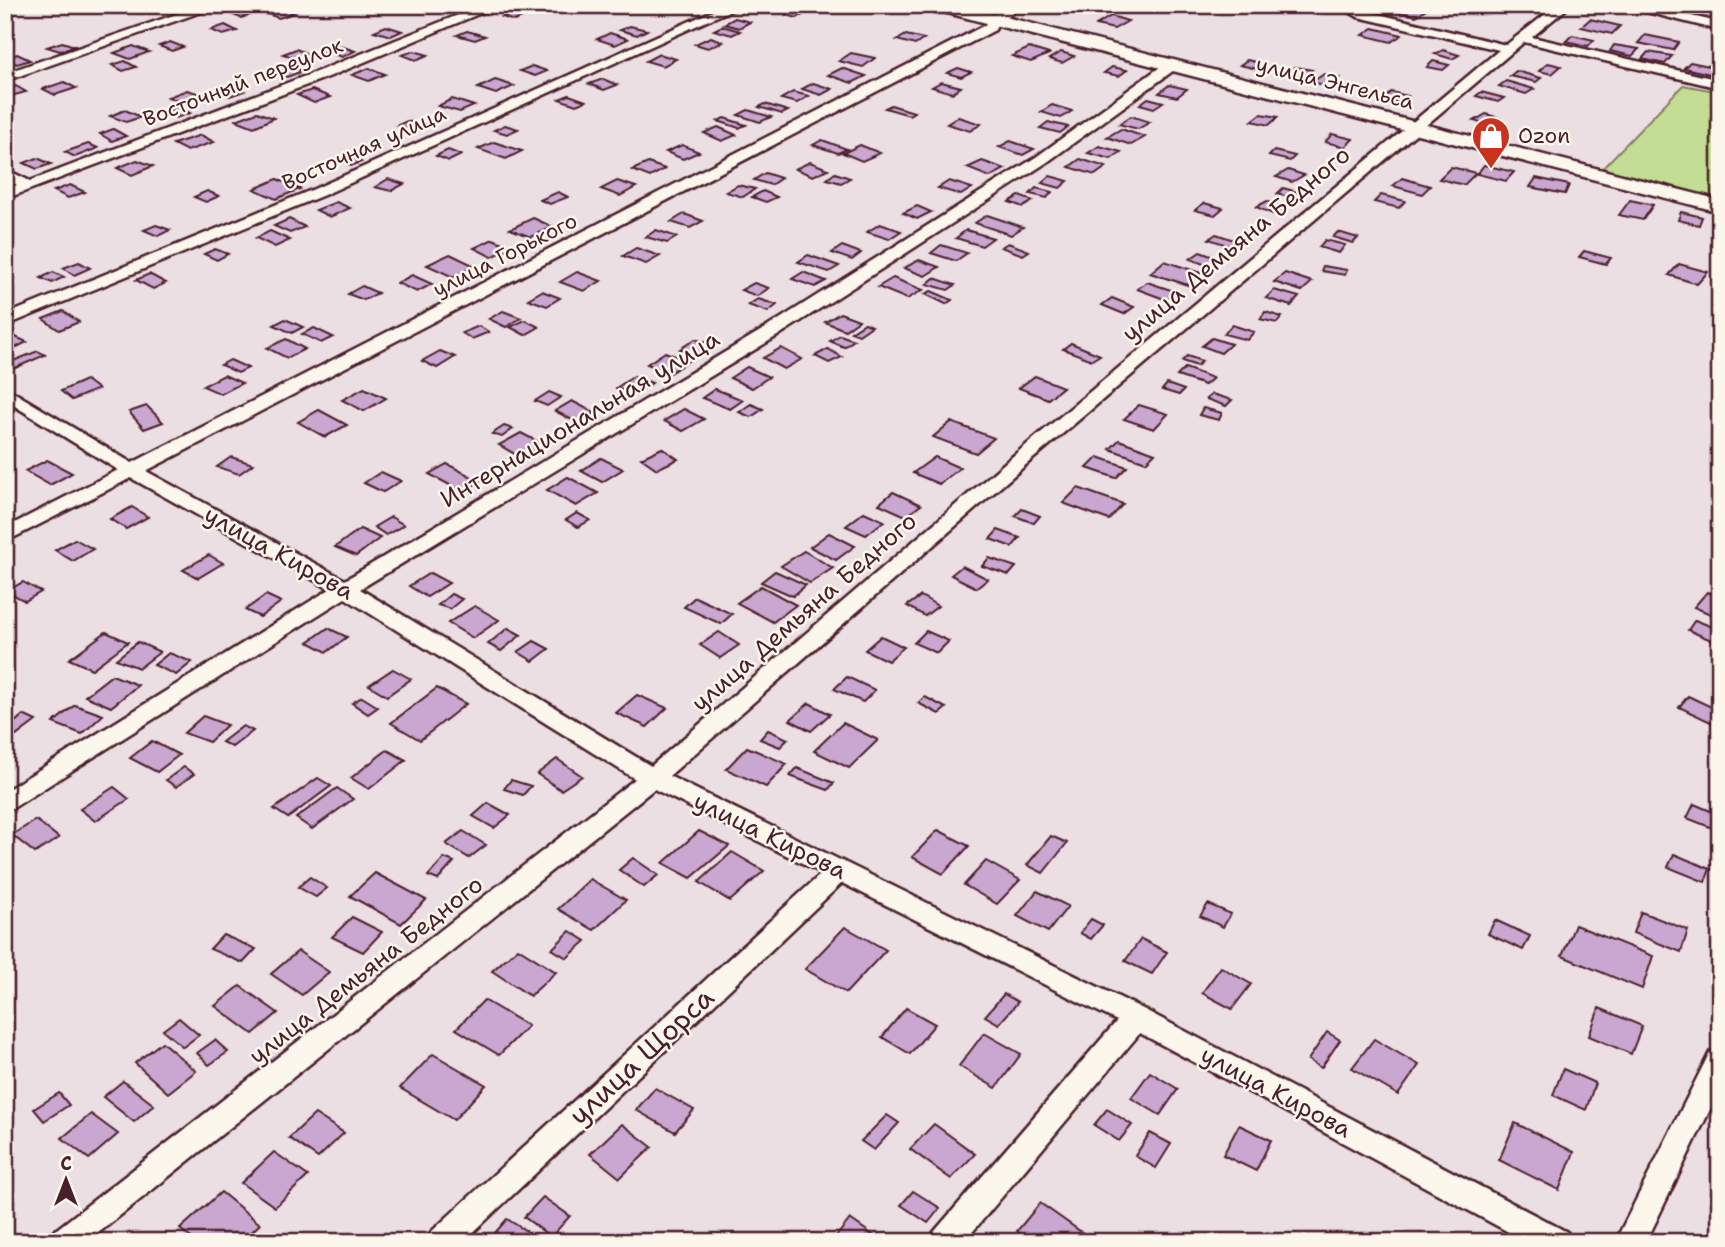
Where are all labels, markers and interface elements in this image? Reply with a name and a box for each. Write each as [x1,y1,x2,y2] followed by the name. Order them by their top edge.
[139,31,347,133] street label: Восточный переулок
[1253,50,1417,116] street label: улица Энгельса
[278,99,450,197] street label: Восточная улица
[1470,115,1512,170] shop icon: Ozon
[1518,122,1570,150] place label: Ozon
[1115,139,1357,349] street label: улица Демьяна Бедного
[428,207,582,303] street label: улица Горького
[434,323,726,515] street label: Интернациональная улица
[198,499,360,607] street label: улица Кирова
[684,505,924,719] street label: улица Демьяна Бедного
[688,785,852,887] street label: улица Кирова
[242,868,490,1072] street label: улица Демьяна Бедного
[560,979,722,1133] street label: улица Щорса
[1195,1039,1357,1145] street label: улица Кирова
[32,1146,102,1216] north arrow
[60,1151,72,1176] text: С

